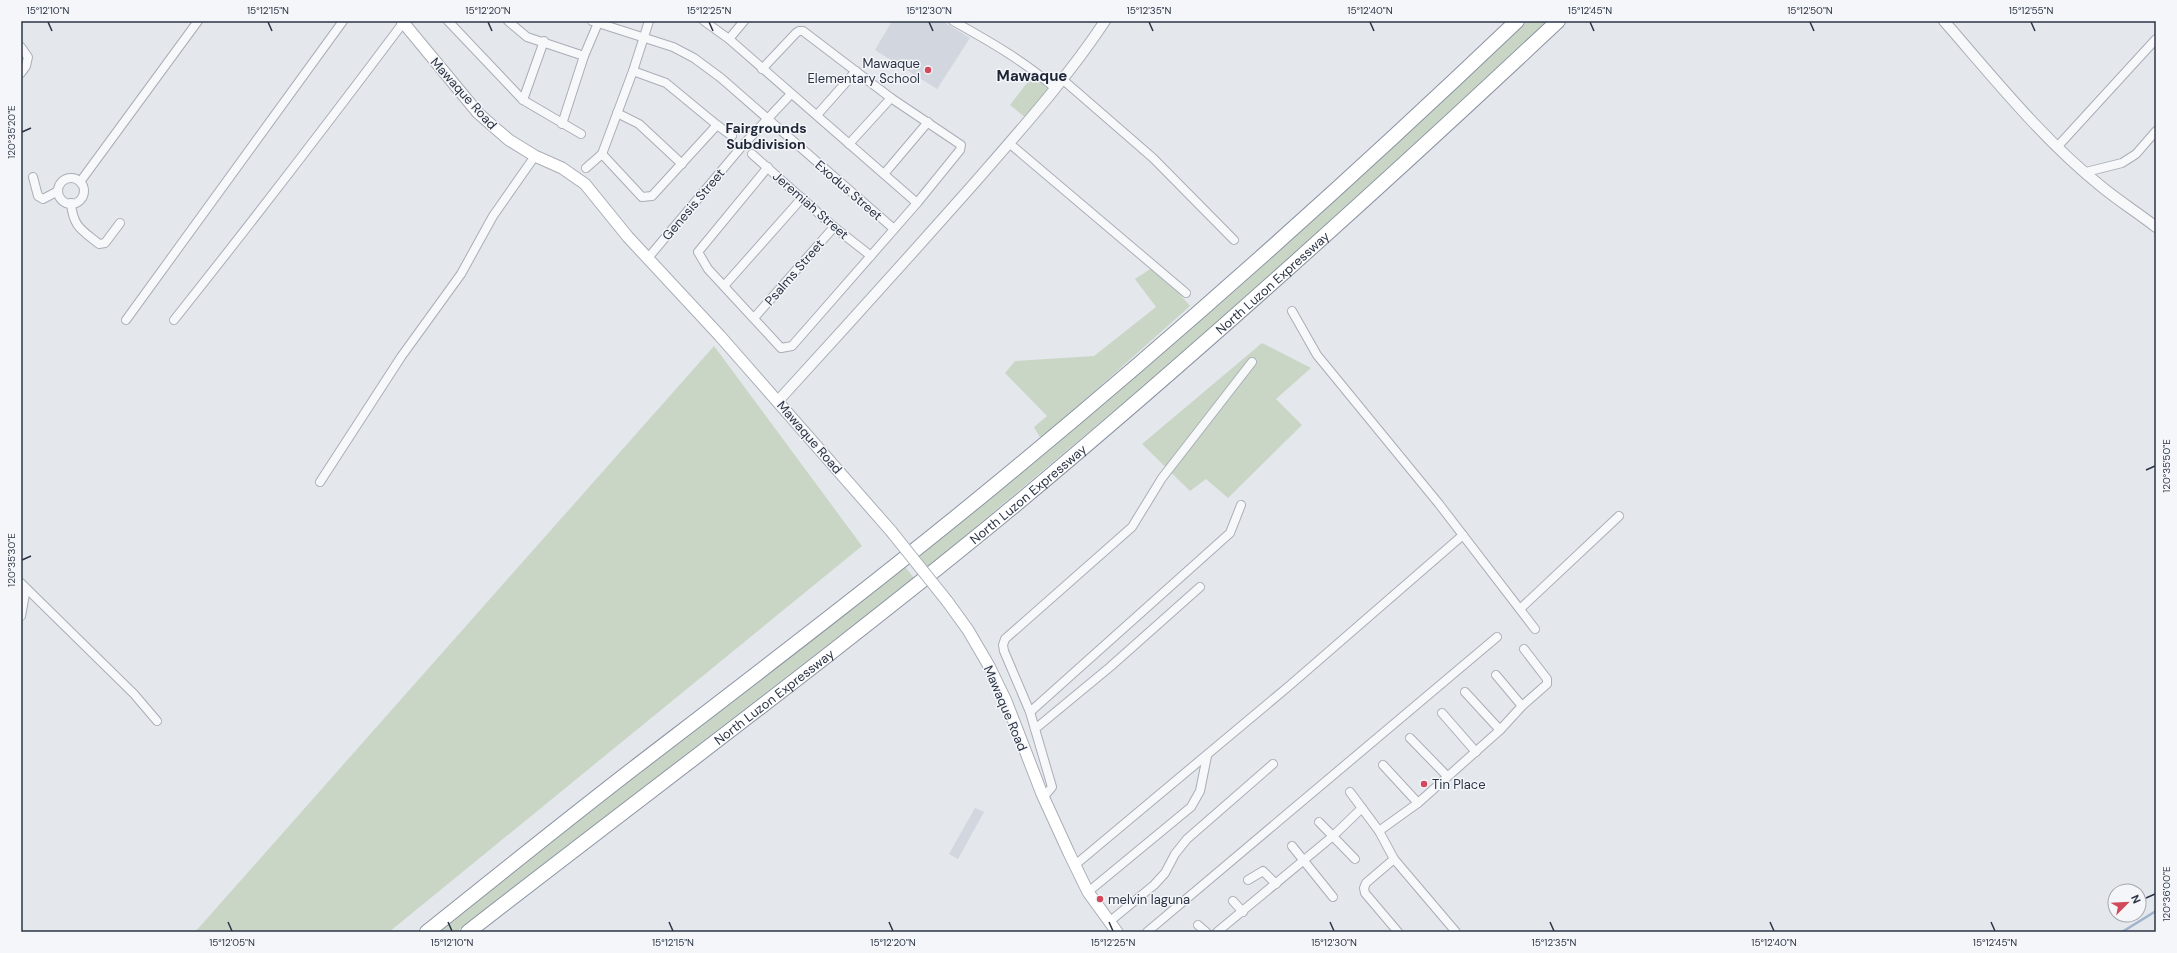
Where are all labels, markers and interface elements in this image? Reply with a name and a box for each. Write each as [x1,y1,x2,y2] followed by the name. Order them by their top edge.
[27,4,70,17] text: 15°12'10"N
[247,4,289,17] text: 15°12'15"N
[465,4,511,17] text: 15°12'20"N
[687,4,731,17] text: 15°12'25"N
[906,4,952,17] text: 15°12'30"N
[1127,4,1171,17] text: 15°12'35"N
[1347,4,1393,17] text: 15°12'40"N
[1568,4,1612,17] text: 15°12'45"N
[1787,4,1833,17] text: 15°12'50"N
[2009,4,2053,17] text: 15°12'55"N
[427,54,501,133] street label: Mawaque Road
[808,55,920,87] place label: Mawaque Elementary School
[923,65,933,75] marker: Mawaque Elementary School
[997,66,1067,86] district label: Mawaque
[5,105,18,159] text: 120°35'20"E
[725,119,807,153] district label: Fairgrounds Subdivision
[812,157,886,224] street label: Exodus Street
[658,165,728,244] street label: Genesis Street
[769,168,852,243] street label: Jeremiah Street
[1212,228,1333,338] street label: North Luzon Expressway
[761,236,828,309] street label: Psalms Street
[773,397,846,477] street label: Mawaque Road
[2160,439,2173,493] text: 120°35'50"E
[966,441,1090,548] street label: North Luzon Expressway
[5,533,18,587] text: 120°35'30"E
[711,645,838,749] street label: North Luzon Expressway
[980,663,1031,754] street label: Mawaque Road
[1432,776,1486,793] place label: Tin Place
[1419,779,1429,789] marker: Tin Place
[2160,866,2173,922] text: 120°36'00"E
[2107,883,2147,923] north arrow
[1108,891,1190,908] place label: melvin laguna
[2128,892,2144,905] text: N
[1095,894,1105,904] marker: melvin laguna
[209,936,255,949] text: 15°12'05"N
[431,936,474,949] text: 15°12'10"N
[652,936,694,949] text: 15°12'15"N
[870,936,916,949] text: 15°12'20"N
[1091,936,1135,949] text: 15°12'25"N
[1311,936,1357,949] text: 15°12'30"N
[1532,936,1576,949] text: 15°12'35"N
[1751,936,1797,949] text: 15°12'40"N
[1973,936,2017,949] text: 15°12'45"N

